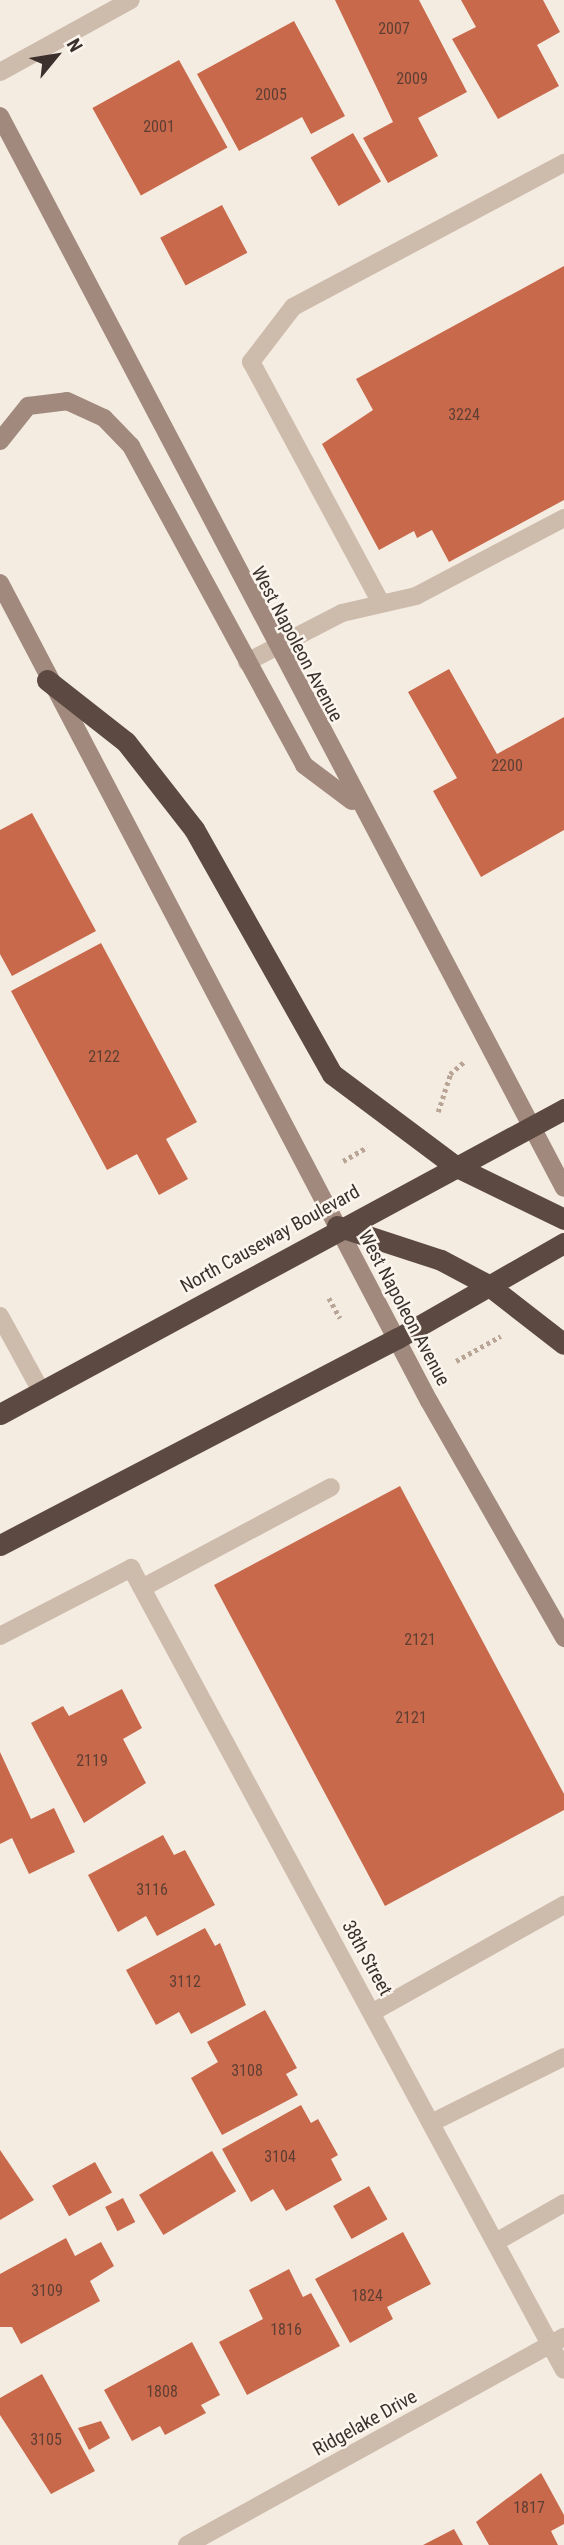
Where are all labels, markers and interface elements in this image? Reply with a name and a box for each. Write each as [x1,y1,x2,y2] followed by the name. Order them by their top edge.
[378,19,410,39] house number: 2007
[21,21,91,91] north arrow
[62,34,87,56] text: N
[396,69,428,89] house number: 2009
[255,85,287,105] house number: 2005
[143,117,175,137] house number: 2001
[448,405,480,425] house number: 3224
[246,562,348,726] street label: West Napoleon Avenue
[491,756,523,776] house number: 2200
[88,1047,120,1067] house number: 2122
[176,1180,364,1298] street label: North Causeway Boulevard
[353,1226,455,1390] street label: West Napoleon Avenue
[404,1630,436,1650] house number: 2121
[395,1708,427,1728] house number: 2121
[76,1751,108,1771] house number: 2119
[136,1880,168,1900] house number: 3116
[337,1916,397,2000] street label: 38th Street
[169,1972,201,1992] house number: 3112
[231,2061,263,2081] house number: 3108
[264,2147,296,2167] house number: 3104
[31,2281,63,2301] house number: 3109
[351,2286,383,2306] house number: 1824
[270,2320,302,2340] house number: 1816
[146,2382,178,2402] house number: 1808
[309,2385,421,2461] street label: Ridgelake Drive
[30,2430,62,2450] house number: 3105
[513,2498,545,2518] house number: 1817

